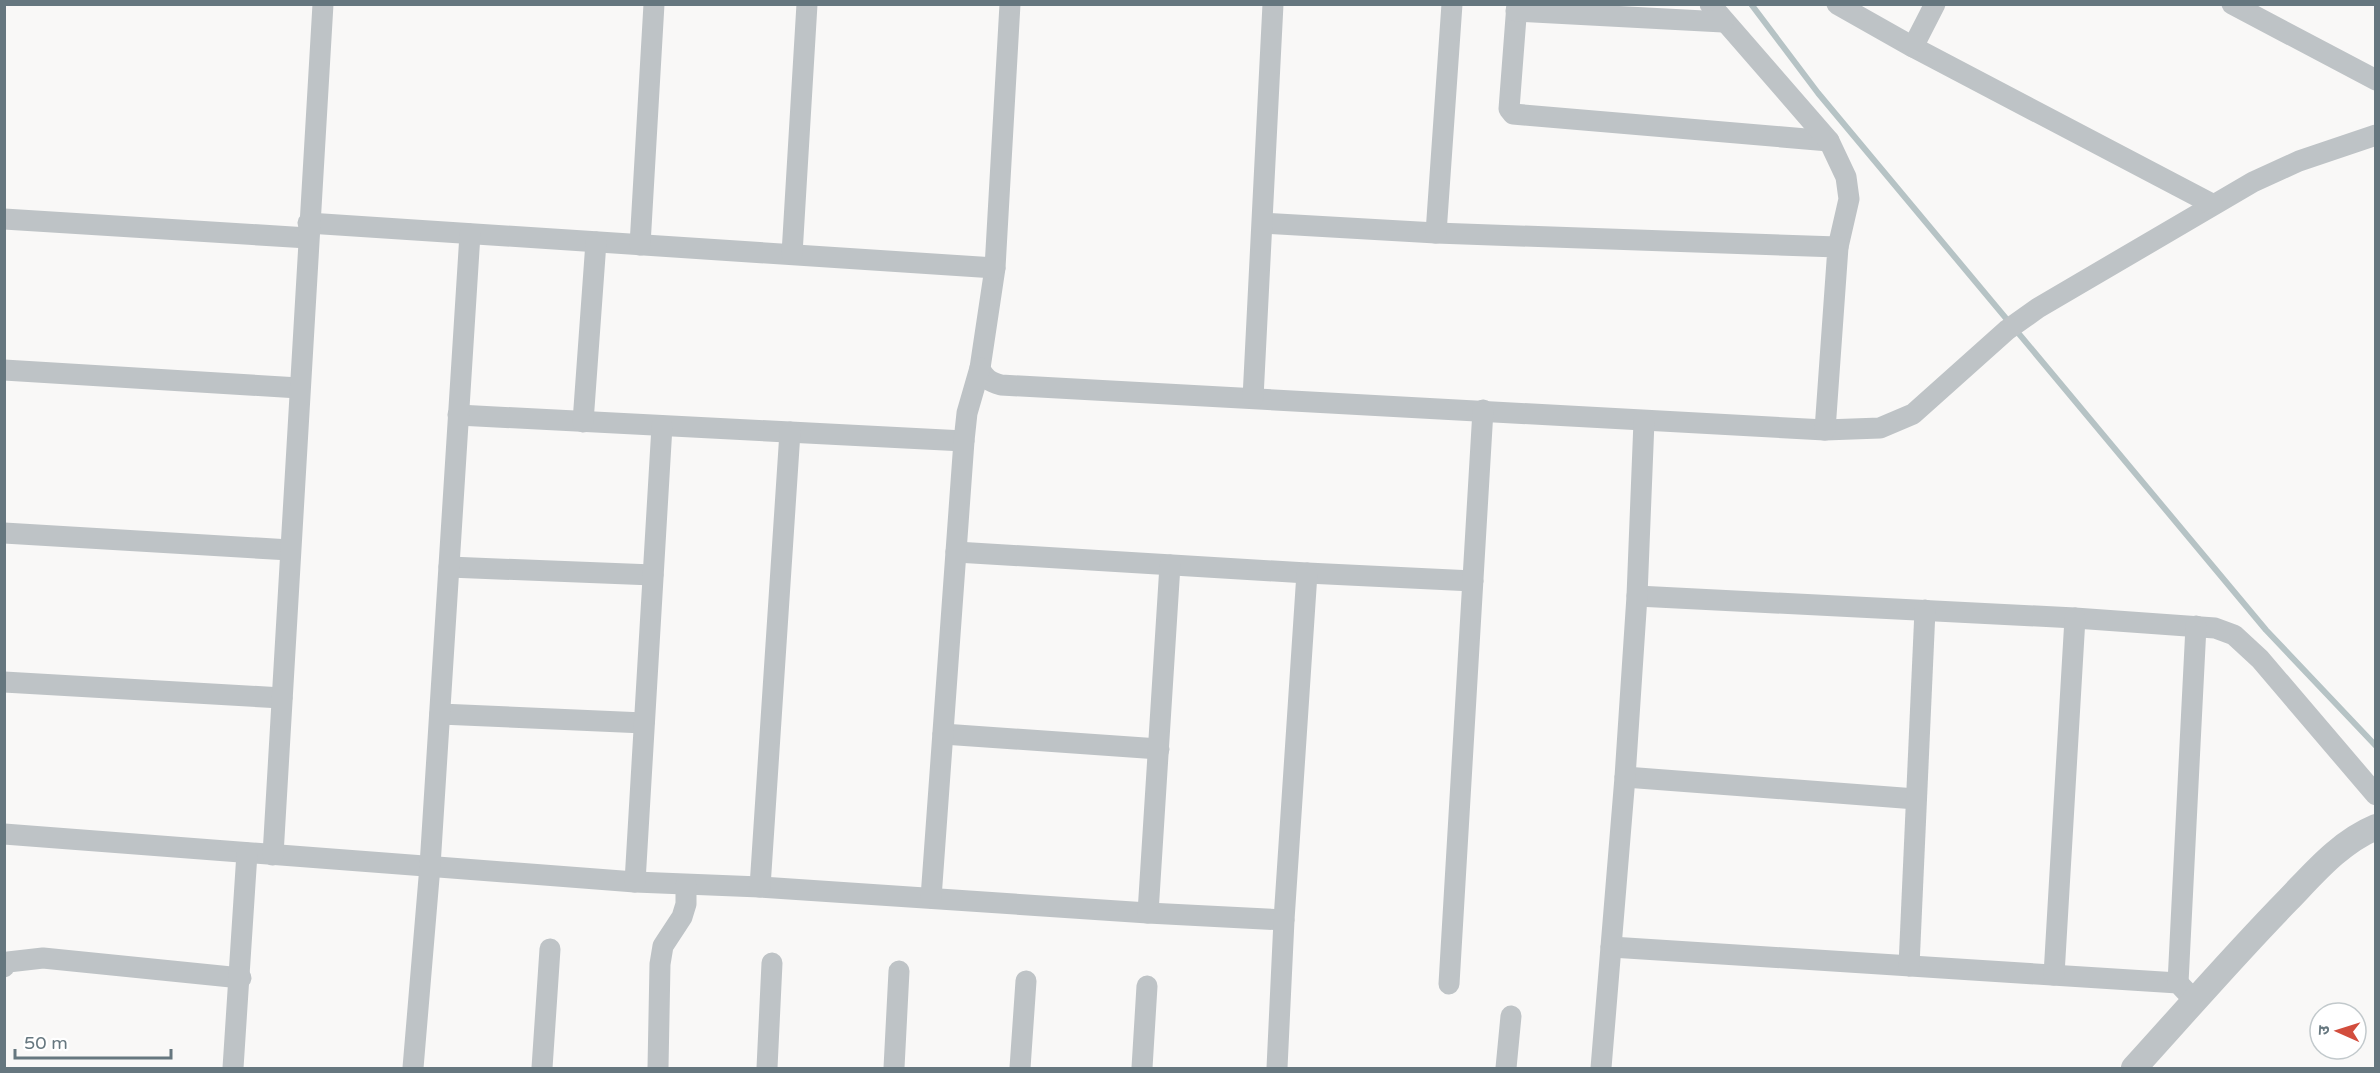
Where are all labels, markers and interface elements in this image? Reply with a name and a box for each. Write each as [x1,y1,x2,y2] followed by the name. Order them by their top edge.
[2308,1001,2368,1061] north arrow
[15,1022,171,1060] scale bar
[2314,1024,2334,1035] text: उ
[24,1032,68,1054] text: 50 m

